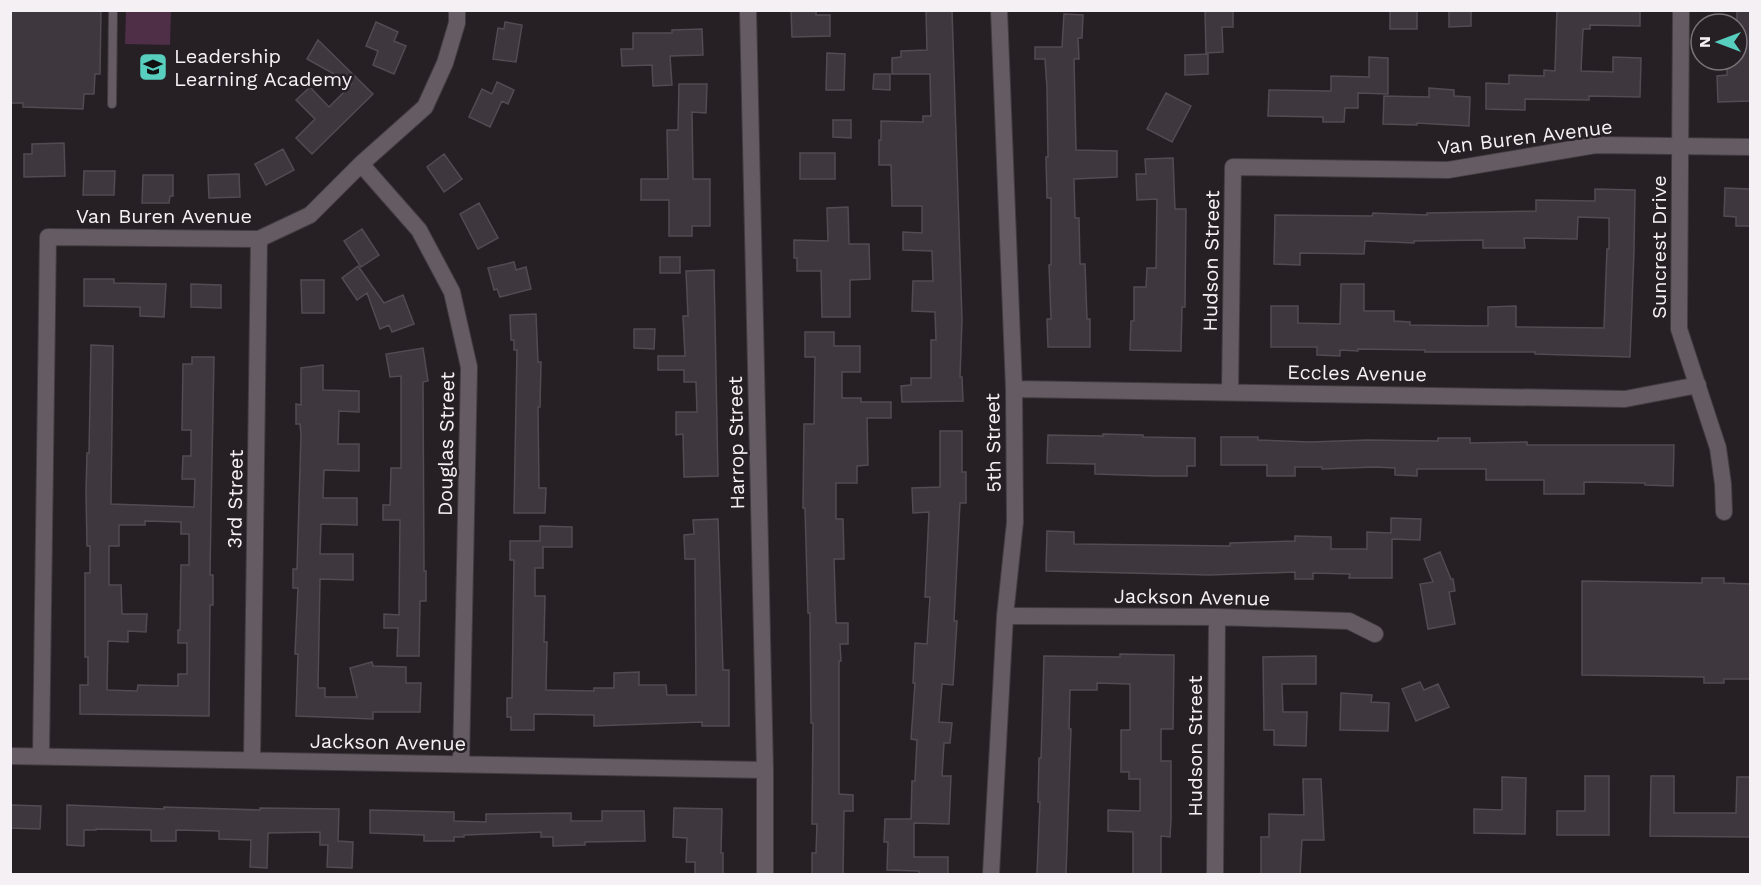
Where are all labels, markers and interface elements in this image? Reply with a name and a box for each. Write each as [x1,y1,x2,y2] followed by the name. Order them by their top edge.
[1689,12,1749,72] north arrow
[1695,36,1714,48] text: N
[174,44,353,91] place label: Leadership Learning Academy
[137,51,169,83] school or university icon: Leadership Learning Academy
[1436,114,1614,160] street label: Van Buren Avenue
[1647,175,1671,319] street label: Suncrest Drive
[1198,190,1224,332] street label: Hudson Street
[76,204,252,228] street label: Van Buren Avenue
[1287,360,1427,386] street label: Eccles Avenue
[433,371,459,516] street label: Douglas Street
[723,375,749,510] street label: Harrop Street
[980,392,1006,493] street label: 5th Street
[222,449,248,549] street label: 3rd Street
[1114,584,1270,610] street label: Jackson Avenue
[1183,675,1207,817] street label: Hudson Street
[310,729,466,755] street label: Jackson Avenue

